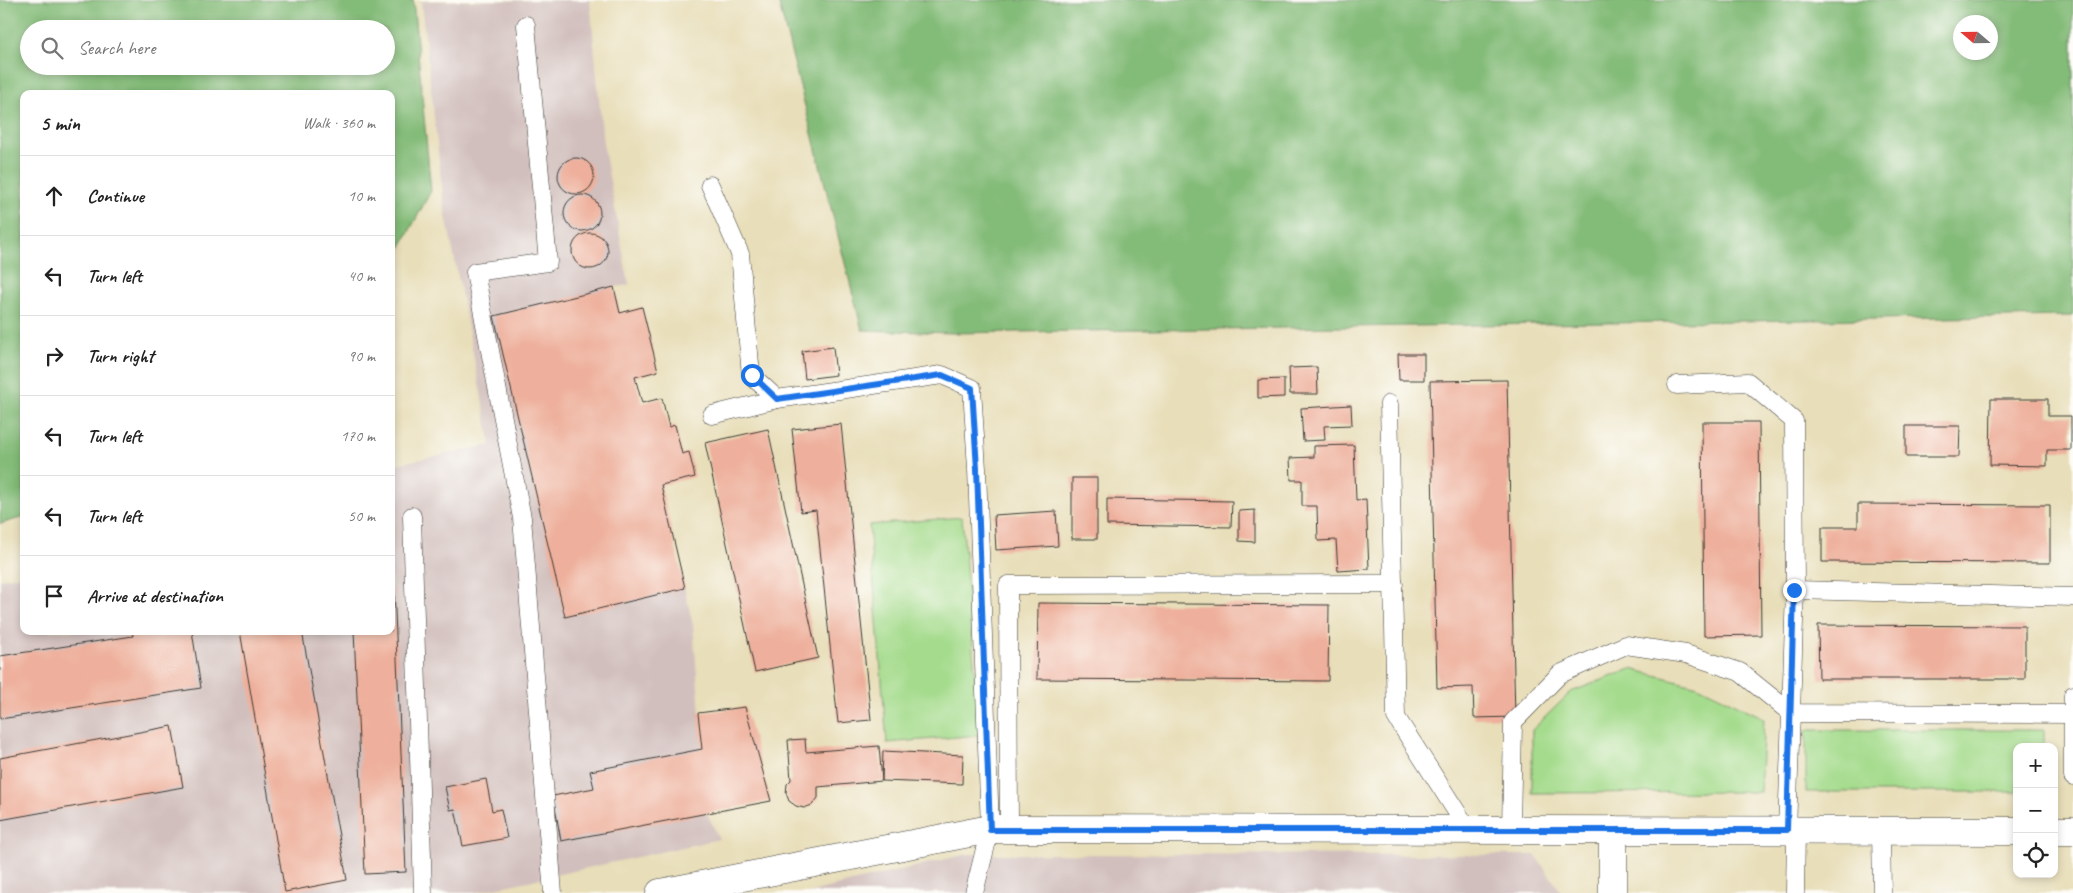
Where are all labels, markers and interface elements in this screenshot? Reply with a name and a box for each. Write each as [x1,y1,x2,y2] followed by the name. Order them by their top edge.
[1953,15,1998,60] north arrow
[20,20,395,75] search box
[38,34,66,62] icon: search
[78,36,155,60] text: Search here
[40,110,80,136] text: 5 min
[303,113,375,133] text: Walk · 360 m
[40,182,68,210] icon: ahead
[87,184,144,208] text: Continue
[348,186,375,206] text: 10 m
[40,262,68,290] icon: left
[87,264,142,288] text: Turn left
[348,266,375,286] text: 40 m
[40,342,68,370] icon: right
[87,344,154,368] text: Turn right
[348,346,375,366] text: 90 m
[741,364,764,387] route start
[40,422,68,450] icon: left
[87,424,142,448] text: Turn left
[341,426,375,446] text: 170 m
[40,502,68,530] icon: left
[87,504,142,528] text: Turn left
[348,506,375,526] text: 50 m
[1783,579,1806,602] route end
[40,582,68,610] icon: arrive
[87,584,223,608] text: Arrive at destination
[2013,743,2058,878] map controls
[2013,743,2058,788] button: +
[2013,788,2058,833] button: −
[2013,833,2058,878] button: locate

